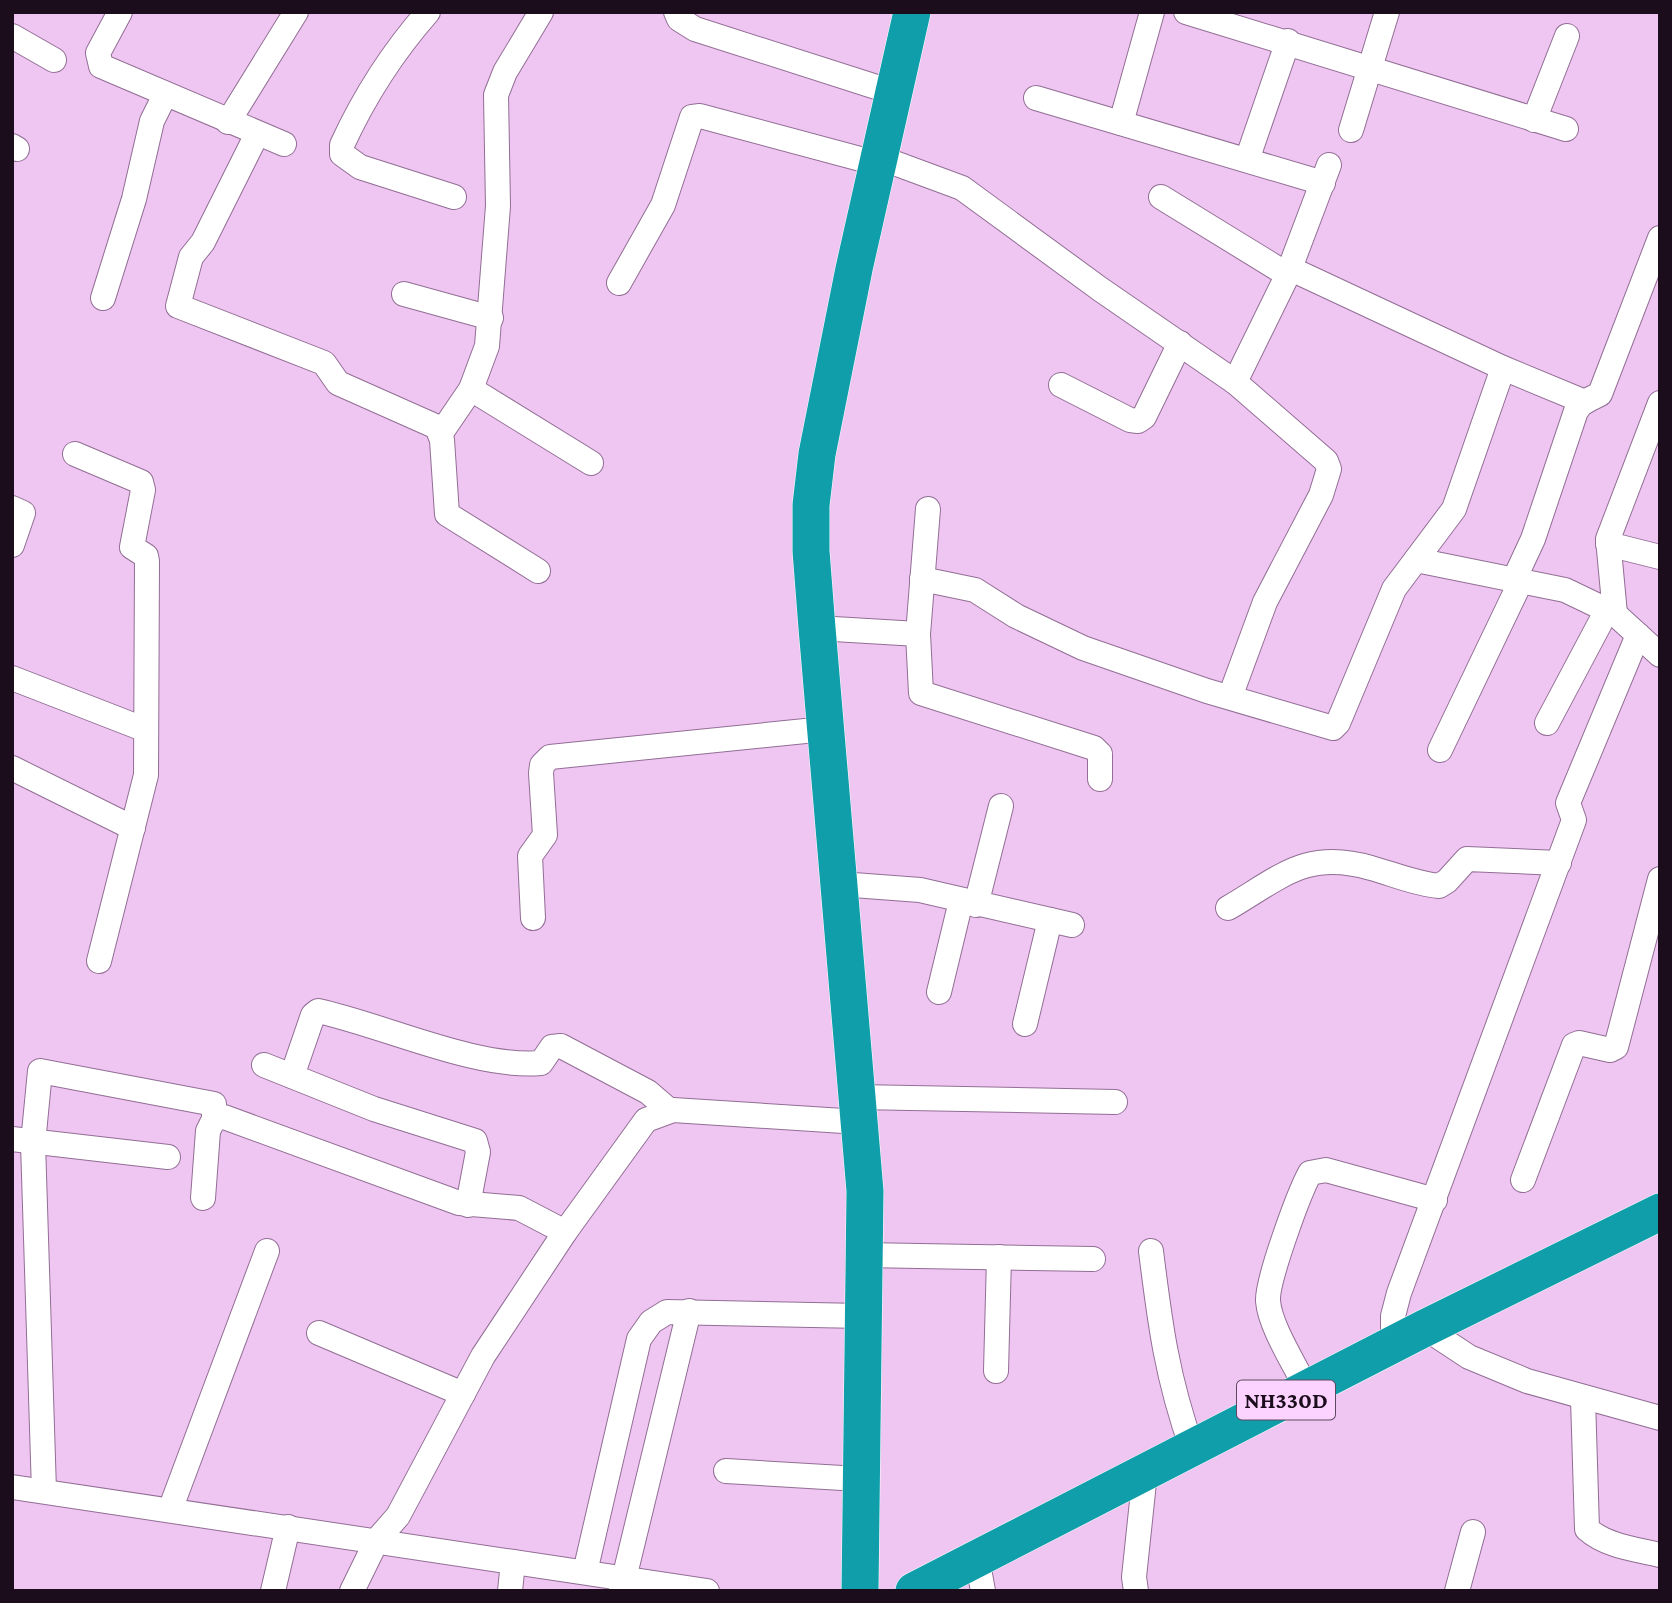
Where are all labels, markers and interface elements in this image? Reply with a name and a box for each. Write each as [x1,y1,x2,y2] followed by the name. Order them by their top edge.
[1237,1380,1335,1420] road number: NH330D

